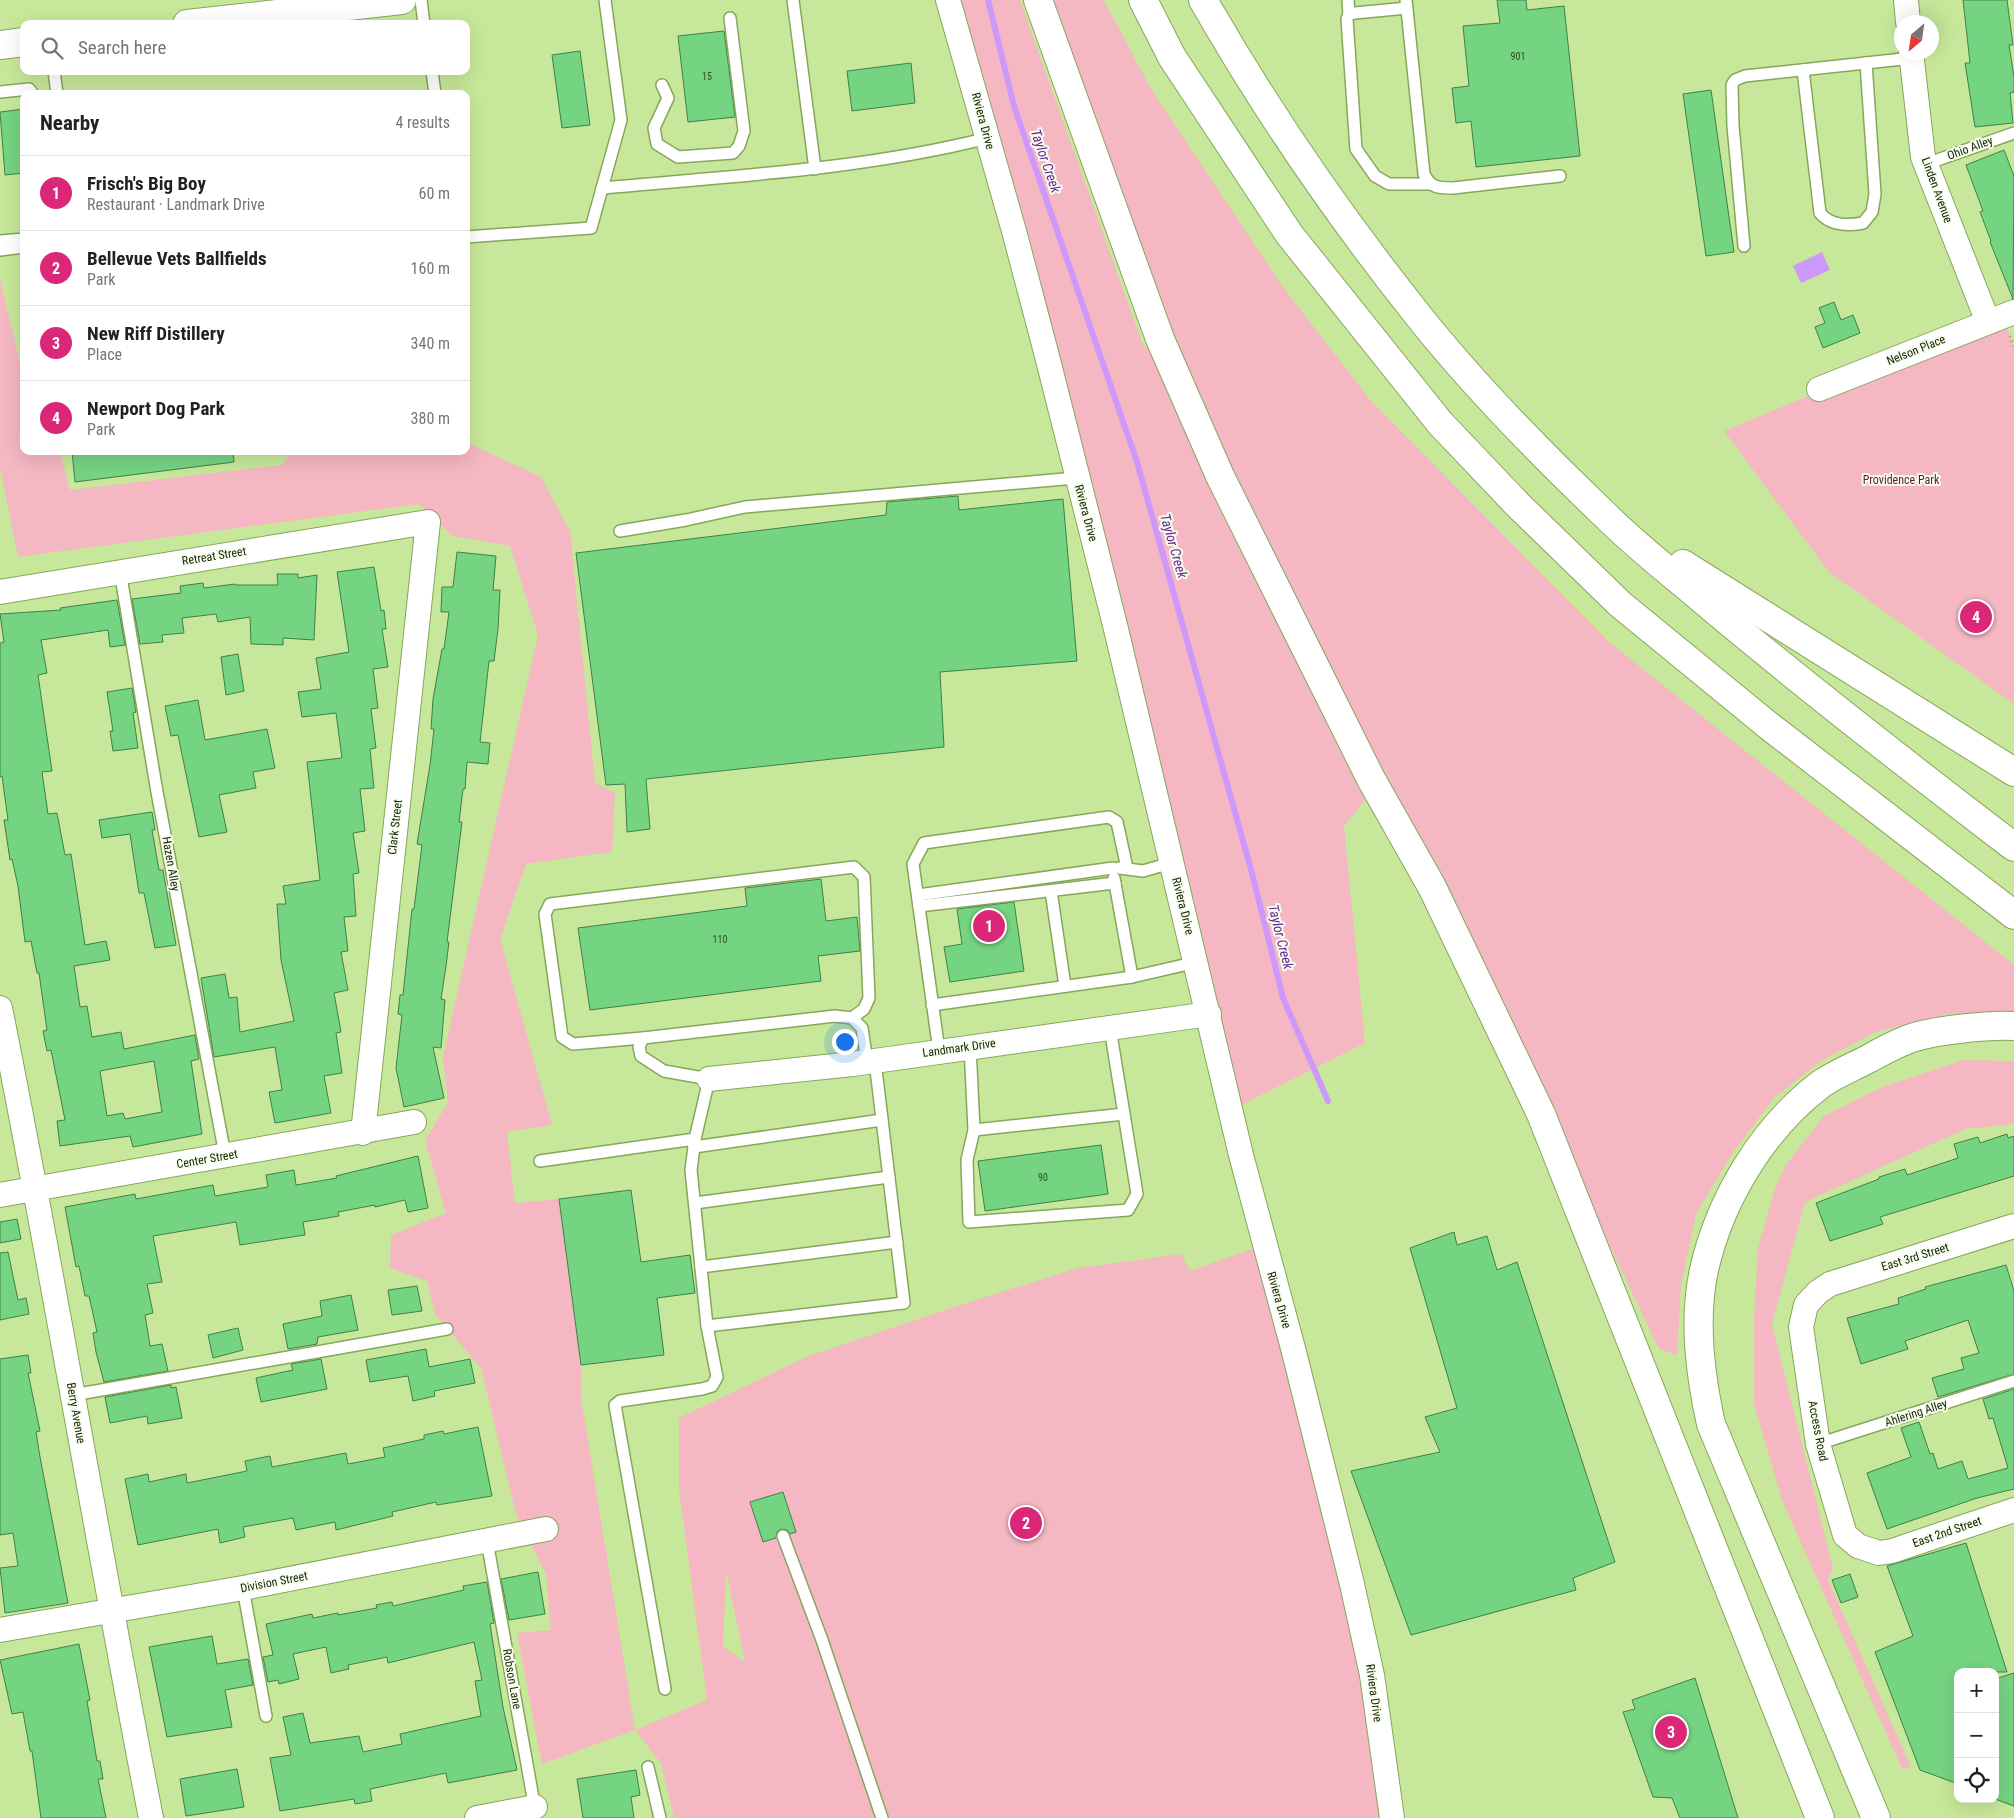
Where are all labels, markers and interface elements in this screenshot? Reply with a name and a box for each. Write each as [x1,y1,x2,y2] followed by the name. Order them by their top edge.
[1894,15,1939,60] north arrow
[20,20,470,75] search box
[38,34,66,62] icon: search
[78,36,166,59] text: Search here
[1511,51,1525,62] house number: 901
[702,71,712,82] house number: 15
[969,91,997,151] street label: Riviera Drive
[40,111,99,135] text: Nearby
[395,113,450,132] text: 4 results
[1028,127,1065,196] water label: Taylor Creek
[1945,133,1995,163] street label: Ohio Alley
[1919,155,1955,225] street label: Linden Avenue
[87,172,206,195] text: Frisch's Big Boy
[52,184,60,203] text: 1
[418,184,450,203] text: 60 m
[87,195,265,214] text: Restaurant · Landmark Drive
[87,247,267,270] text: Bellevue Vets Ballfields
[52,259,60,278] text: 2
[411,259,450,278] text: 160 m
[87,270,116,289] text: Park
[87,322,225,345] text: New Riff Distillery
[1885,332,1948,368] street label: Nelson Place
[52,334,60,353] text: 3
[411,334,450,353] text: 340 m
[87,345,122,364] text: Place
[87,397,225,420] text: Newport Dog Park
[52,409,60,428] text: 4
[411,409,450,428] text: 380 m
[87,420,116,439] text: Park
[1863,473,1940,487] park label: Providence Park
[1072,483,1100,543] street label: Riviera Drive
[1157,512,1191,581] water label: Taylor Creek
[181,544,248,568] street label: Retreat Street
[1960,598,1992,636] pin: 4
[385,798,405,855] street label: Clark Street
[159,835,183,893] street label: Hazen Alley
[1169,876,1197,936] street label: Riviera Drive
[1265,903,1297,972] water label: Taylor Creek
[973,907,1005,945] pin: 1
[713,934,727,945] house number: 110
[832,1029,858,1055] your location
[922,1036,997,1060] street label: Landmark Drive
[175,1147,239,1171] street label: Center Street
[1038,1172,1048,1183] house number: 90
[1880,1240,1951,1274] street label: East 3rd Street
[1264,1270,1294,1330] street label: Riviera Drive
[64,1381,88,1445] street label: Berry Avenue
[1883,1396,1949,1430] street label: Ahlering Alley
[1805,1400,1831,1463] street label: Access Road
[1010,1504,1042,1542] pin: 2
[1911,1514,1984,1550] street label: East 2nd Street
[239,1569,309,1595] street label: Division Street
[500,1648,524,1711] street label: Robson Lane
[1363,1663,1385,1723] street label: Riviera Drive
[1954,1668,1999,1803] map controls
[1954,1668,1999,1713] button: +
[1655,1713,1687,1751] pin: 3
[1954,1713,1999,1758] button: −
[1954,1758,1999,1803] button: locate

